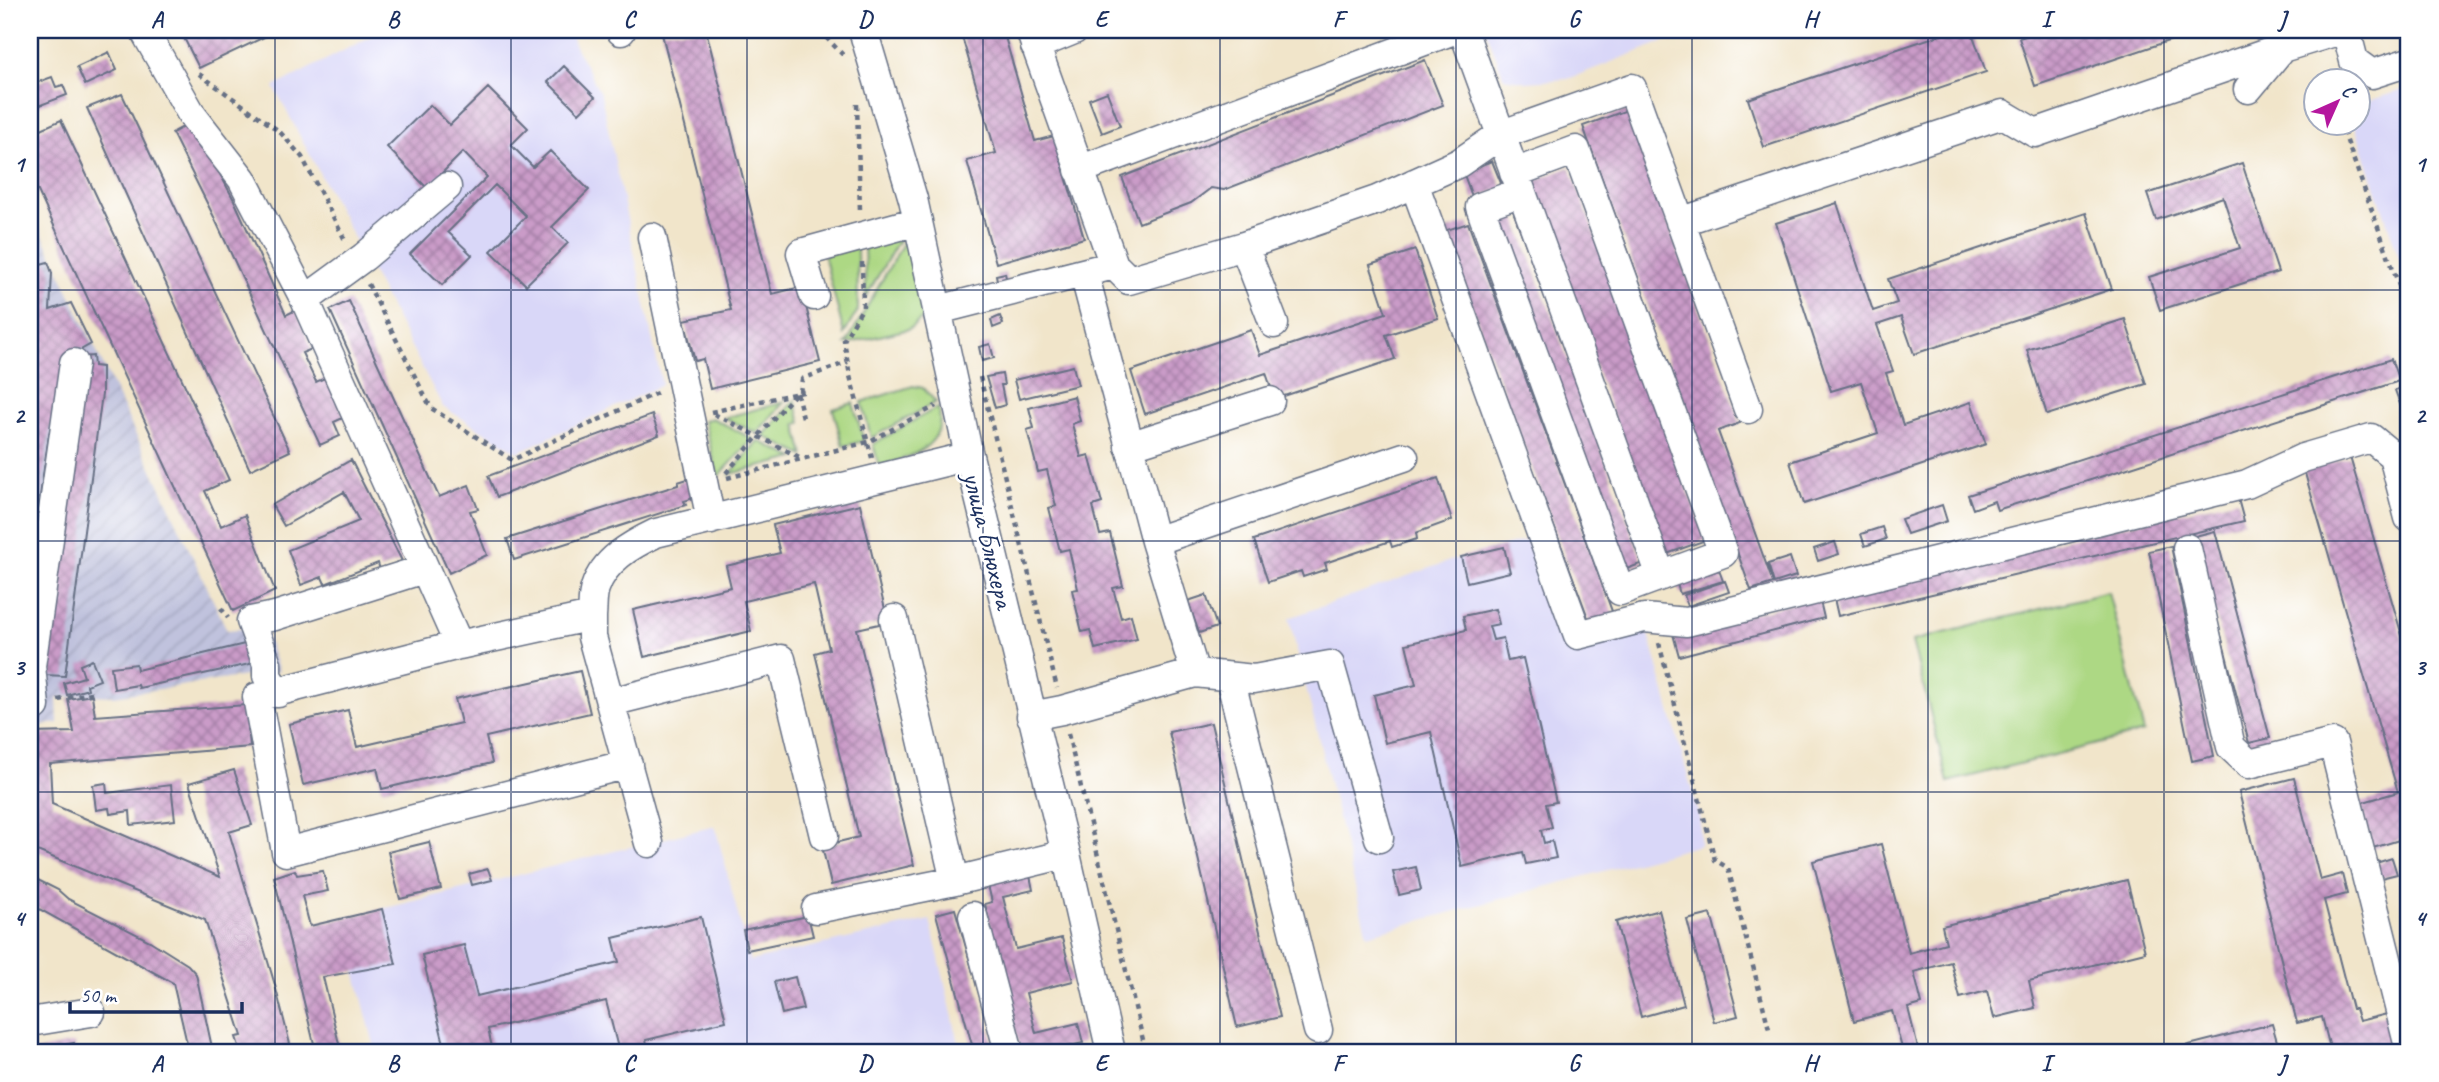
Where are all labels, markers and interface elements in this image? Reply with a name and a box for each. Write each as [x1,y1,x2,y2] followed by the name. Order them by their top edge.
[151,5,165,34] text: A
[387,5,401,34] text: B
[624,5,638,34] text: C
[858,5,874,34] text: D
[1095,5,1111,34] text: E
[1333,5,1349,34] text: F
[1568,5,1583,34] text: G
[1803,5,1821,34] text: H
[2041,5,2056,34] text: I
[2276,5,2289,34] text: J
[2302,66,2372,136] north arrow
[2337,79,2362,104] text: С
[14,150,27,179] text: 1
[2415,150,2428,179] text: 1
[14,401,27,430] text: 2
[2415,401,2428,430] text: 2
[955,466,1023,614] street label: улица Блюхера
[14,653,27,682] text: 3
[2415,653,2428,682] text: 3
[14,904,27,933] text: 4
[2415,904,2428,933] text: 4
[70,970,242,1014] scale bar
[80,982,118,1008] text: 50 m
[151,1049,165,1078] text: A
[387,1049,401,1078] text: B
[624,1049,638,1078] text: C
[858,1049,874,1078] text: D
[1095,1049,1111,1078] text: E
[1333,1049,1349,1078] text: F
[1568,1049,1583,1078] text: G
[1803,1049,1821,1078] text: H
[2041,1049,2056,1078] text: I
[2276,1049,2289,1078] text: J

